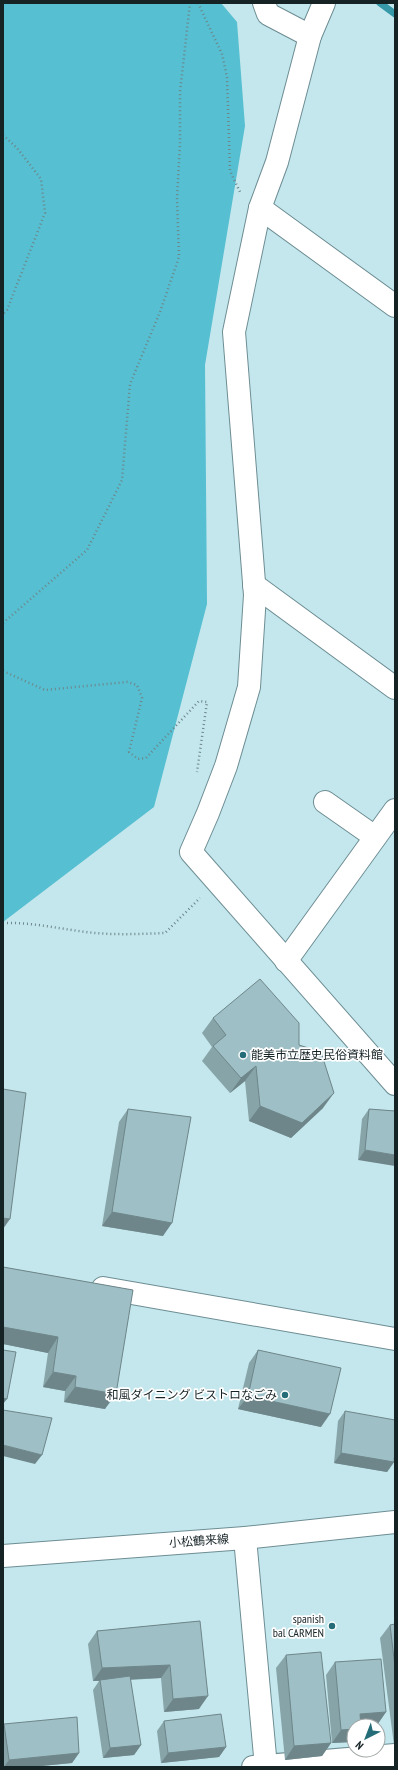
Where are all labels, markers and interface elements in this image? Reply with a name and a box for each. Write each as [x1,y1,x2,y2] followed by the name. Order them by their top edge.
[251,1047,383,1062] place label: 能美市立歴史民俗資料館
[238,1050,248,1060] marker: 能美市立歴史民俗資料館
[106,1387,277,1402] place label: 和風ダイニング ビストロなごみ
[280,1390,290,1400] marker: 和風ダイニング ビストロなごみ
[169,1531,229,1550] street label: 小松鶴来線
[273,1611,324,1640] place label: spanish bal CARMEN
[327,1621,337,1631] marker: spanish bal CARMEN
[346,1718,386,1758] north arrow
[352,1738,366,1753] text: N

